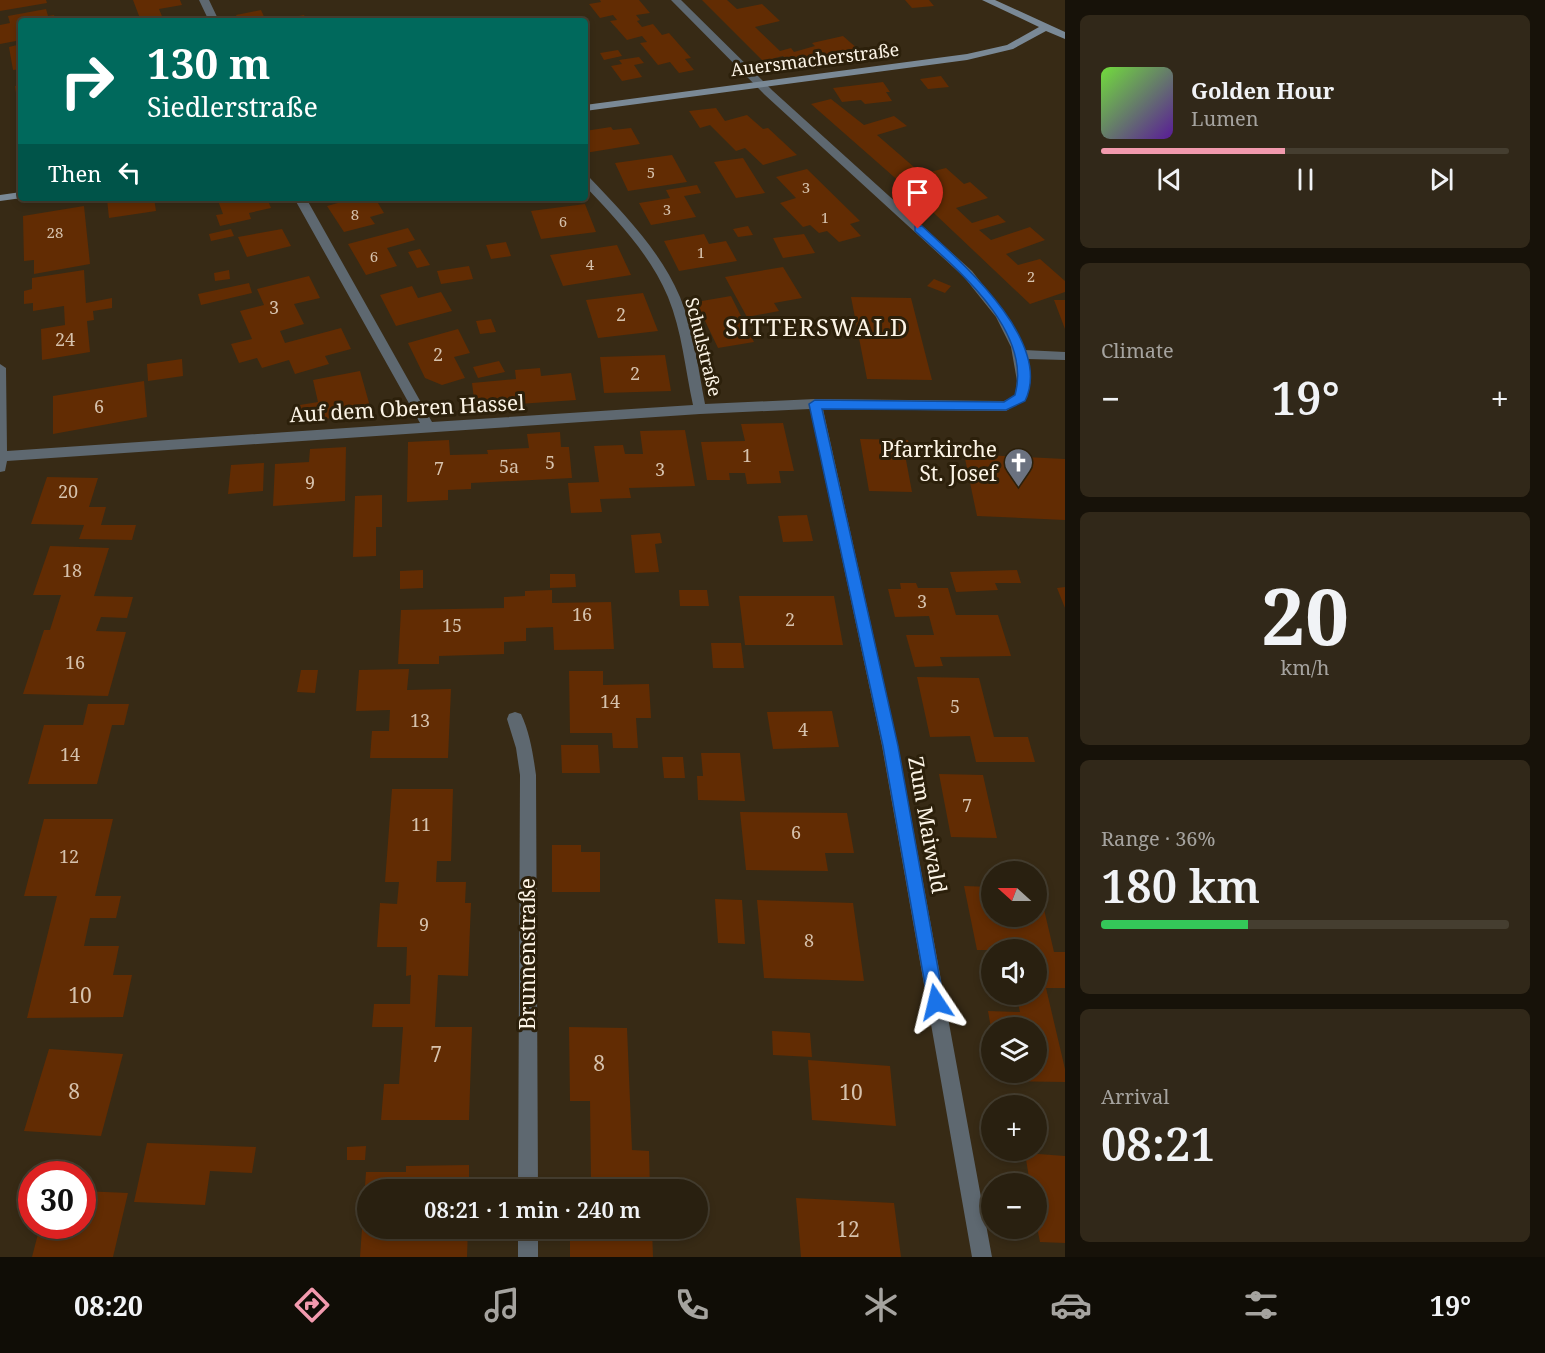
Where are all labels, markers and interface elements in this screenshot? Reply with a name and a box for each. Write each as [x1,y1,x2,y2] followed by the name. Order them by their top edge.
[147,34,271,91] text: 130 m
[729,37,900,81] street label: Auersmacherstraße
[48,42,126,120] icon: right
[1191,75,1334,105] text: Golden Hour
[147,88,318,125] text: Siedlerstraße
[1191,105,1259,132] text: Lumen
[113,156,146,189] icon: left
[48,158,101,188] text: Then
[647,162,655,182] house number: 5
[1153,163,1186,196] icon: previous
[1289,163,1322,196] icon: pause
[1425,163,1458,196] icon: next
[892,167,943,229] pin
[901,176,934,209] icon: arrive
[802,177,810,197] house number: 3
[663,199,671,219] house number: 3
[351,204,359,224] house number: 8
[821,207,829,227] house number: 1
[559,211,567,231] house number: 6
[47,222,63,242] house number: 28
[697,242,705,262] house number: 1
[370,246,378,266] house number: 6
[586,254,595,274] house number: 4
[1027,266,1035,286] house number: 2
[269,295,279,319] house number: 3
[680,295,728,399] street label: Schulstraße
[616,302,626,326] house number: 2
[725,310,909,343] district label: SITTERSWALD
[55,327,75,351] house number: 24
[1101,337,1174,364] text: Climate
[433,342,443,366] house number: 2
[630,361,640,385] house number: 2
[1271,367,1340,428] text: 19°
[1101,376,1120,421] text: −
[1491,376,1509,421] text: +
[289,388,526,428] street label: Auf dem Oberen Hassel
[94,394,104,418] house number: 6
[881,435,999,487] place label: Pfarrkirche St. Josef
[742,443,752,467] house number: 1
[1002,446,1034,488] church icon: Pfarrkirche St. Josef
[545,450,555,474] house number: 5
[499,454,519,478] house number: 5a
[434,456,444,480] house number: 7
[655,457,665,481] house number: 3
[305,470,315,494] house number: 9
[58,479,78,503] house number: 20
[62,558,82,582] house number: 18
[1261,562,1349,668] text: 20
[917,589,927,613] house number: 3
[572,602,592,626] house number: 16
[785,607,795,631] house number: 2
[442,613,462,637] house number: 15
[65,650,85,674] house number: 16
[1280,654,1330,681] text: km/h
[600,689,620,713] house number: 14
[950,694,960,718] house number: 5
[410,708,430,732] house number: 13
[798,717,808,741] house number: 4
[60,742,80,766] house number: 14
[902,754,954,896] street label: Zum Maiwald
[962,793,972,817] house number: 7
[411,812,431,836] house number: 11
[791,820,801,844] house number: 6
[1101,825,1215,852] text: Range · 36%
[59,844,79,868] house number: 12
[1101,855,1260,916] text: 180 km
[981,861,1047,927] north arrow
[981,861,1047,1239] map controls
[513,878,541,1030] street label: Brunnenstraße
[419,912,429,936] house number: 9
[804,928,814,952] house number: 8
[981,939,1047,1005] button: sound
[904,970,968,1034] position arrow
[68,981,92,1009] house number: 10
[981,1017,1047,1083] button: layers
[430,1040,442,1068] house number: 7
[593,1049,605,1077] house number: 8
[68,1077,80,1105] house number: 8
[839,1078,863,1106] house number: 10
[1101,1083,1169,1110] text: Arrival
[981,1095,1047,1161] button: +
[1101,1113,1216,1174] text: 08:21
[18,1161,96,1239] speed limit sign: 30
[981,1173,1047,1239] button: −
[424,1194,641,1224] text: 08:21 · 1 min · 240 m
[836,1215,860,1243] house number: 12
[291,1284,333,1326] icon: directions
[481,1284,523,1326] icon: music
[671,1284,713,1326] icon: phone
[860,1284,902,1326] icon: climate
[1050,1284,1092,1326] icon: car
[1240,1284,1282,1326] icon: filters
[74,1287,143,1324] text: 08:20
[1430,1287,1471,1324] text: 19°

